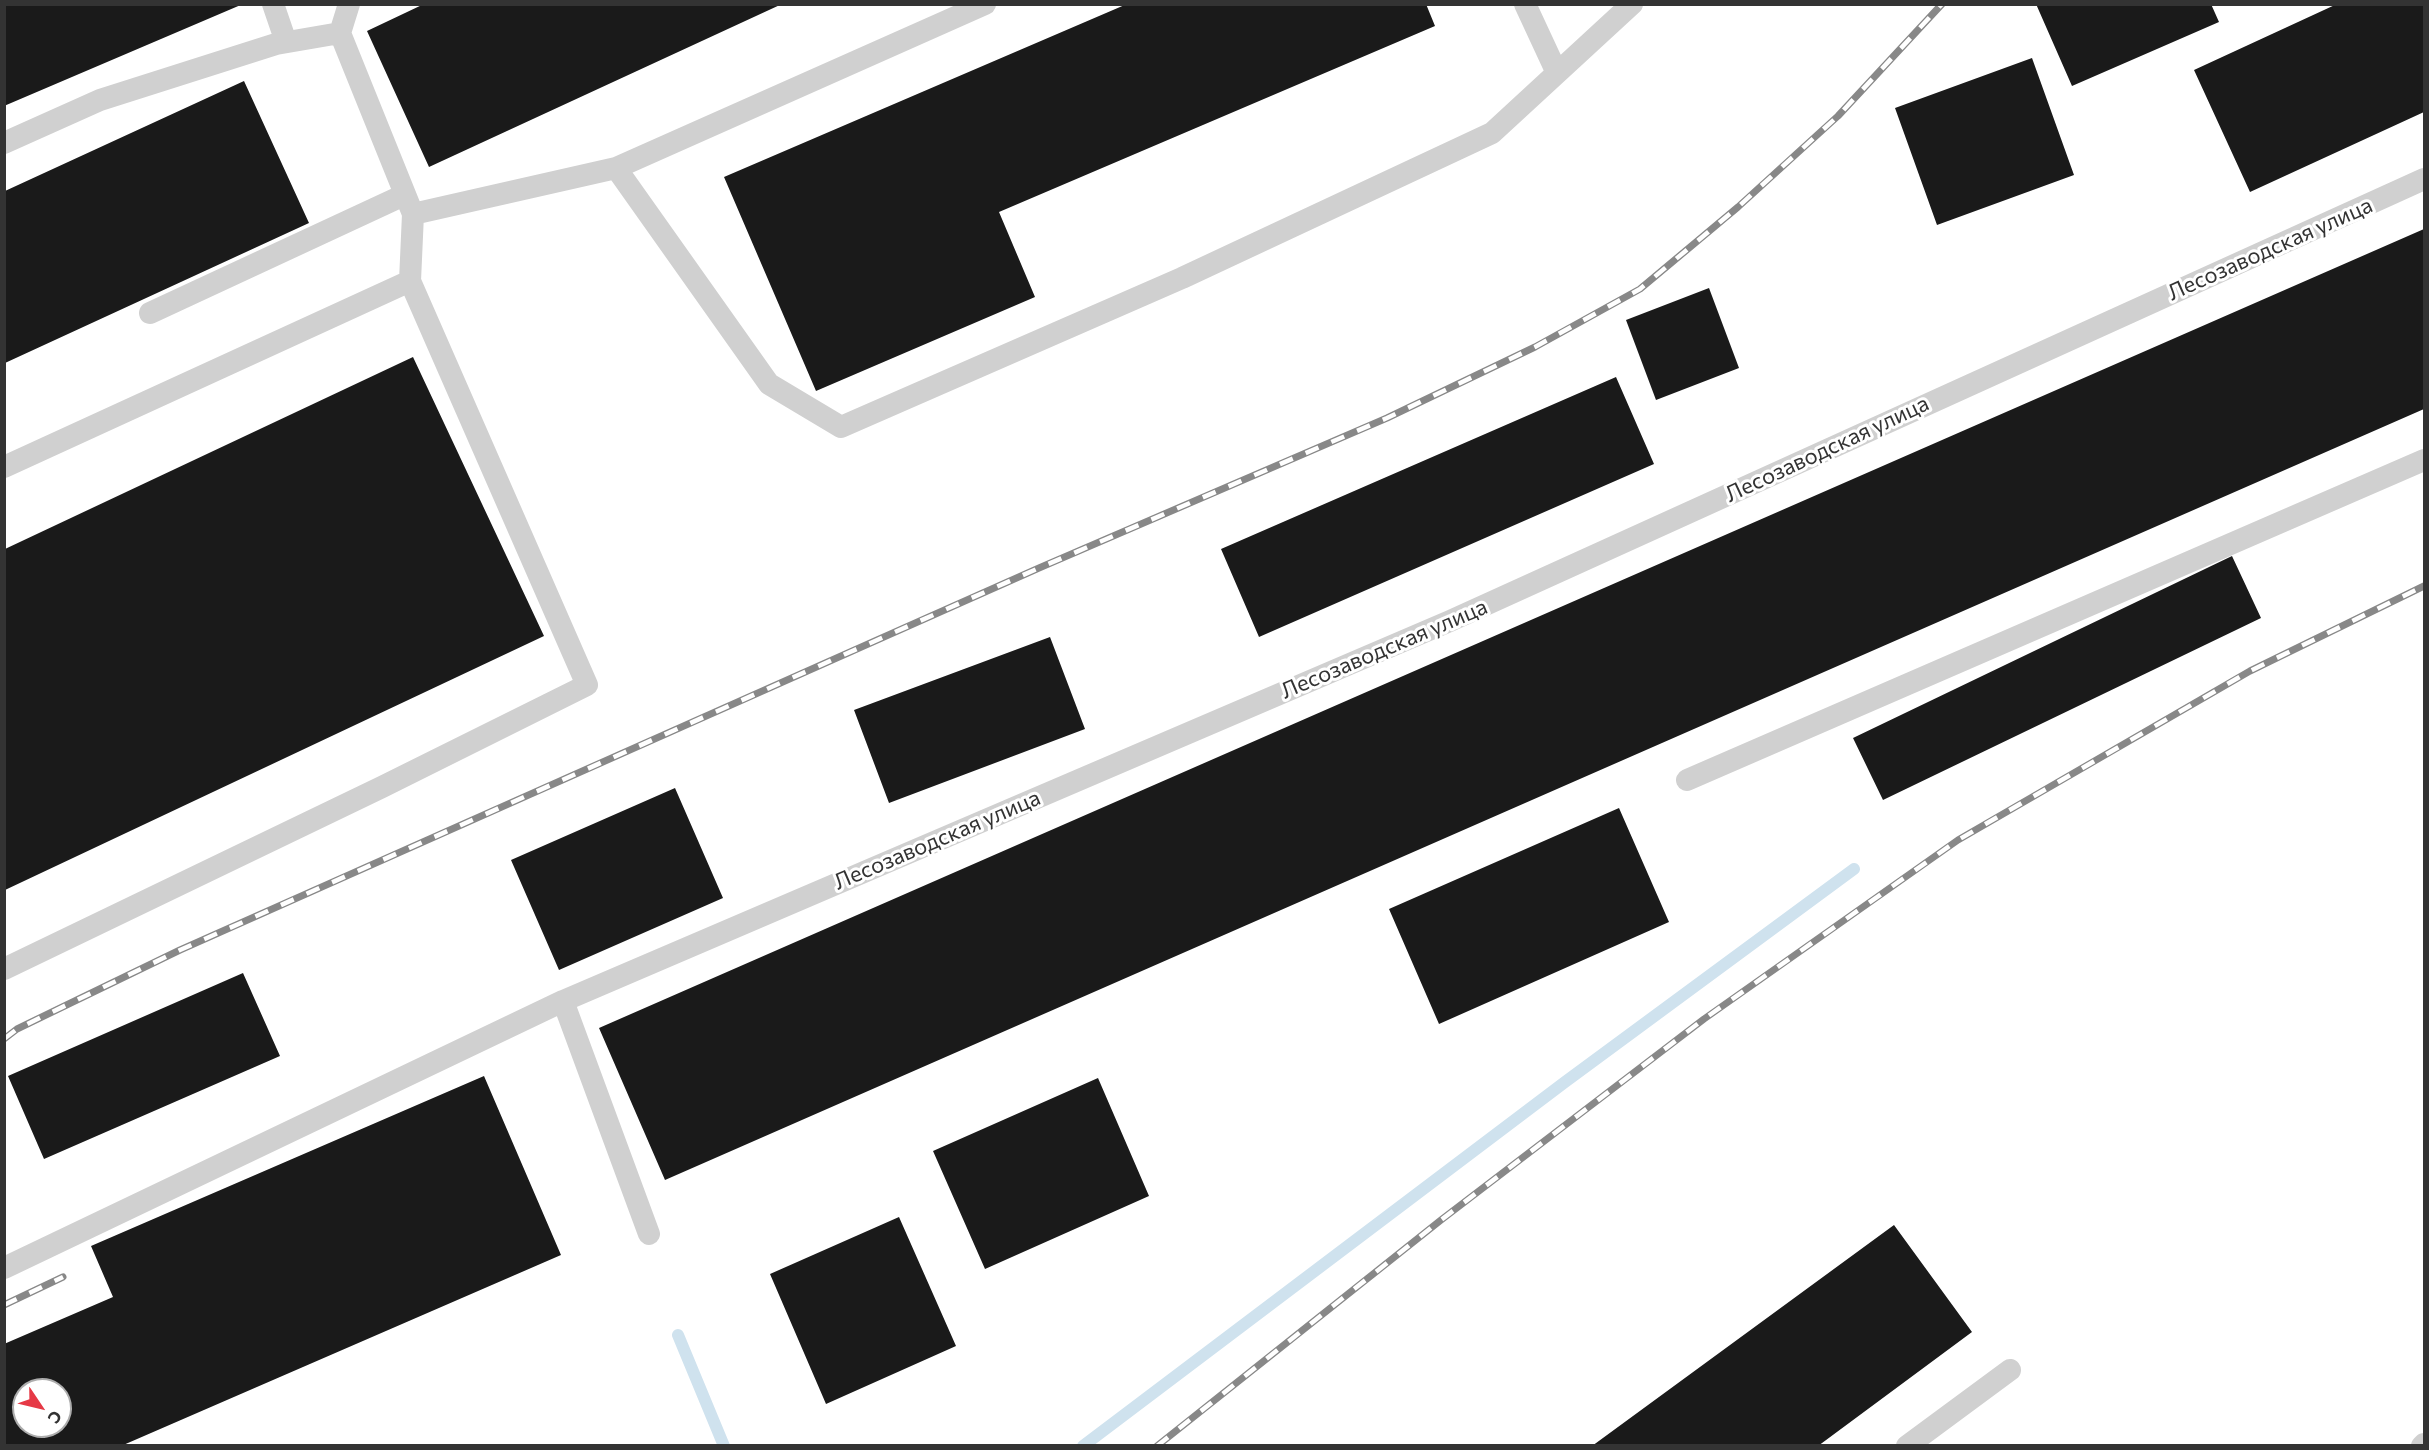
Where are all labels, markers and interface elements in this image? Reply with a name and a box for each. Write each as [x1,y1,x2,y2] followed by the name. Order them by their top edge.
[2163,192,2377,306] street label: Лесозаводская улица
[1721,390,1933,508] street label: Лесозаводская улица
[1277,594,1491,704] street label: Лесозаводская улица
[830,785,1044,895] street label: Лесозаводская улица
[12,1378,72,1438] north arrow
[45,1408,66,1427] text: С

